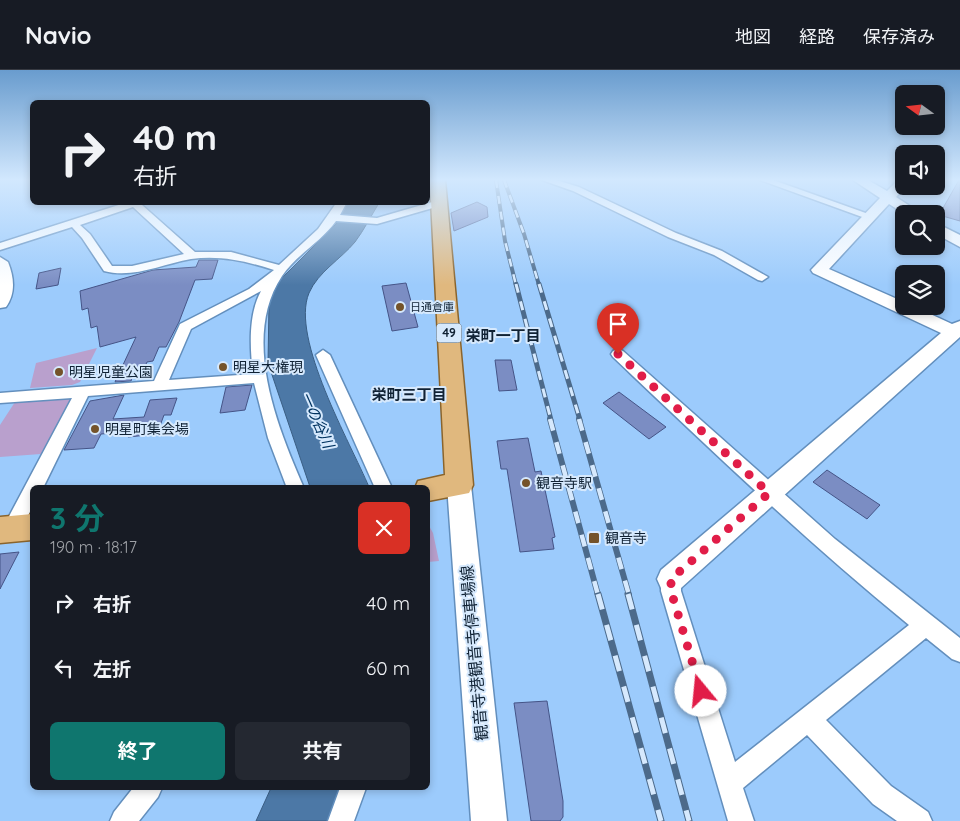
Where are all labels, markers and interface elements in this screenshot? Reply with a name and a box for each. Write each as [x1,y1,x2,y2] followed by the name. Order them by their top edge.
[25,20,92,50] text: Navio
[735,25,771,48] text: 地図
[799,25,835,48] text: 経路
[863,25,935,48] text: 保存済み
[895,85,945,135] north arrow
[895,85,945,315] map controls
[133,115,217,159] text: 40 m
[50,120,115,185] icon: right
[895,145,945,195] button: sound
[133,162,177,190] text: 右折
[895,205,945,255] button: search
[895,265,945,315] button: layers
[410,300,454,314] place label: 日通倉庫
[394,301,406,313] marker: 日通倉庫
[597,303,639,354] pin
[604,310,632,338] icon: arrive
[436,324,462,342] road number: 49
[465,326,541,345] district label: 栄町一丁目
[233,358,303,376] place label: 明星大権現
[217,361,229,373] marker: 明星大権現
[69,363,153,381] place label: 明星児童公園
[53,366,65,378] marker: 明星児童公園
[371,385,447,404] district label: 栄町三丁目
[297,389,339,453] water label: 一の谷川
[105,420,189,438] place label: 明星町集会場
[89,423,101,435] marker: 明星町集会場
[536,474,592,492] place label: 観音寺駅
[520,477,532,489] marker: 観音寺駅
[50,499,105,537] text: 3 分
[358,502,410,554] button: close
[605,529,647,547] place label: 観音寺
[587,531,601,545] marker: 観音寺
[50,537,137,557] text: 190 m · 18:17
[456,564,492,742] street label: 観音寺港観音寺停車場線
[50,589,78,617] icon: right
[366,591,410,615] text: 40 m
[93,592,131,616] text: 右折
[50,654,78,682] icon: left
[366,656,410,680] text: 60 m
[93,657,131,681] text: 左折
[674,664,726,716] position arrow
[50,722,225,780] button: 終了
[235,722,410,780] button: 共有

